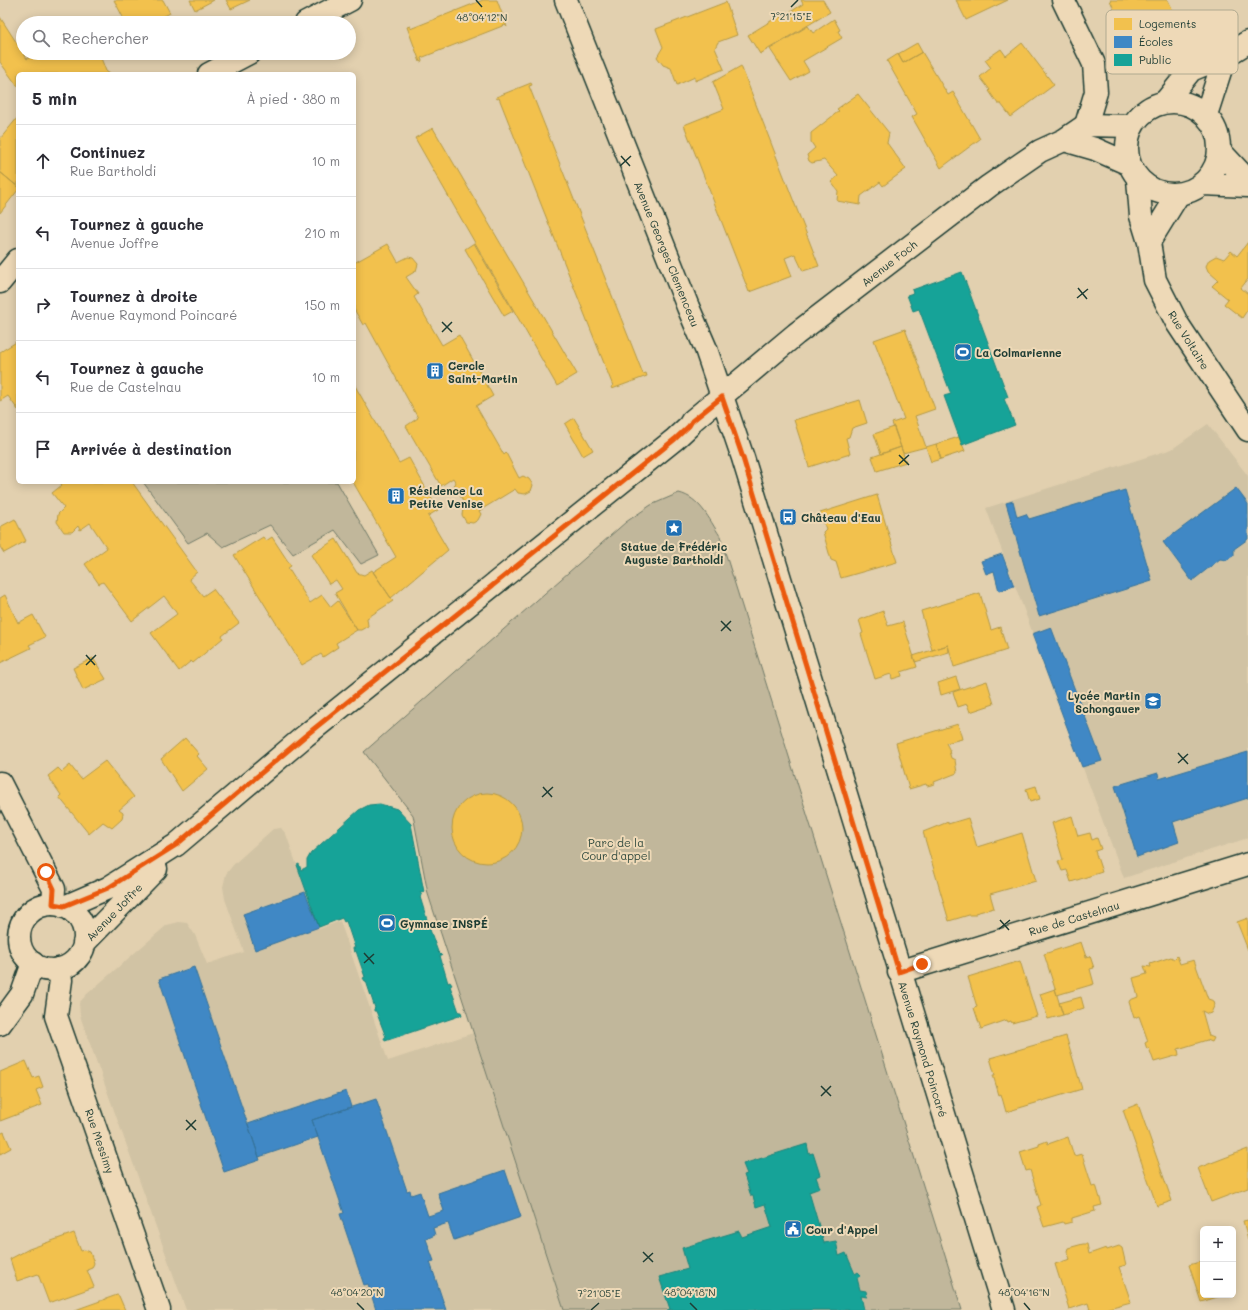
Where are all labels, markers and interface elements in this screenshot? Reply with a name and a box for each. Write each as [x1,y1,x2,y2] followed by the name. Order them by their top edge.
[770,9,812,23] text: 7°21'15"E
[457,10,507,24] text: 48°04'12"N
[1106,10,1238,74] legend
[16,16,356,60] search box
[1139,16,1196,31] text: Logements
[30,27,52,49] icon: search
[62,28,149,48] text: Rechercher
[1139,34,1173,49] text: Écoles
[1139,52,1171,67] text: Public
[32,87,77,109] text: 5 min
[247,90,340,107] text: À pied · 380 m
[70,142,145,162] text: Continuez
[32,150,54,172] icon: ahead
[312,152,340,169] text: 10 m
[70,162,157,179] text: Rue Bartholdi
[631,179,703,329] street label: Avenue Georges Clemenceau
[70,214,204,234] text: Tournez à gauche
[32,222,54,244] icon: left
[304,224,340,241] text: 210 m
[70,234,159,251] text: Avenue Joffre
[858,236,920,290] street label: Avenue Foch
[70,286,198,306] text: Tournez à droite
[32,294,54,316] icon: right
[304,296,340,313] text: 150 m
[70,306,237,323] text: Avenue Raymond Poincaré
[1165,308,1213,373] street label: Rue Voltaire
[953,342,973,362] sports icon: La Colmarienne
[976,345,1062,360] place label: La Colmarienne
[70,358,204,378] text: Tournez à gauche
[448,358,518,386] place label: Cercle Saint-Martin
[425,361,445,381] building icon: Cercle Saint-Martin
[32,366,54,388] icon: left
[312,368,340,385] text: 10 m
[70,378,181,395] text: Rue de Castelnau
[32,438,54,460] icon: arrive
[70,439,232,459] text: Arrivée à destination
[409,483,483,511] place label: Résidence La Petite Venise
[386,486,406,506] building icon: Résidence La Petite Venise
[778,507,798,527] bus stop icon: Château d'Eau
[801,510,881,525] place label: Château d'Eau
[664,518,684,538] place icon: Statue de Frédéric Auguste Bartholdi
[621,539,728,567] place label: Statue de Frédéric Auguste Bartholdi
[1068,688,1140,716] place label: Lycée Martin Schongauer
[1143,691,1163,711] school or university icon: Lycée Martin Schongauer
[582,835,650,863] park label: Parc de la Cour d'appel
[37,863,55,881] route start
[83,880,146,944] street label: Avenue Joffre
[1027,897,1121,939] street label: Rue de Castelnau
[377,913,397,933] sports icon: Gymnase INSPÉ
[400,916,488,931] place label: Gymnase INSPÉ
[913,955,931,973] route end
[895,979,951,1119] street label: Avenue Raymond Poincaré
[82,1107,118,1176] street label: Rue Messimy
[783,1219,803,1239] public building icon: Cour d'Appel
[806,1222,878,1237] place label: Cour d'Appel
[1200,1226,1236,1298] map controls
[1200,1226,1236,1262] button: +
[1200,1262,1236,1298] button: −
[331,1285,383,1299] text: 48°04'20"N
[664,1285,716,1299] text: 48°04'18"N
[998,1285,1050,1299] text: 48°04'16"N
[578,1286,621,1300] text: 7°21'05"E

